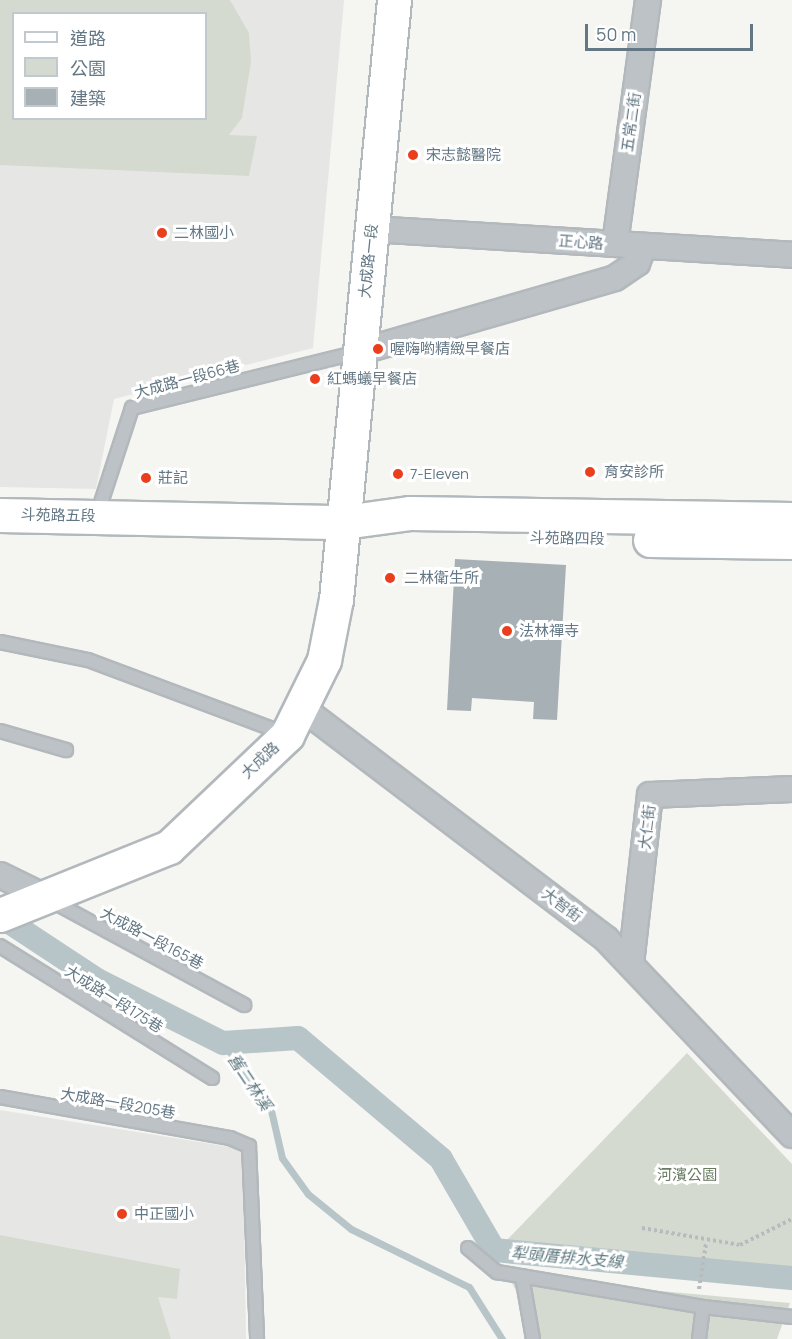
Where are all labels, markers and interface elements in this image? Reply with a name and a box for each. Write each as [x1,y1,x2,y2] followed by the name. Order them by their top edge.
[12,12,207,120] legend
[588,12,756,50] scale bar
[596,22,636,46] text: 50 m
[70,26,106,50] text: 道路
[70,56,106,80] text: 公園
[70,86,106,110] text: 建築
[618,91,644,153] street label: 五常二街
[404,146,422,164] marker: 宋志懿醫院
[426,146,501,164] place label: 宋志懿醫院
[355,223,381,299] street label: 大成路一段
[174,224,234,242] place label: 二林國小
[155,226,169,240] marker: 二林國小
[558,231,604,253] street label: 正心路
[390,340,510,358] place label: 喔嗨喲精緻早餐店
[371,342,385,356] marker: 喔嗨喲精緻早餐店
[132,356,242,402] street label: 大成路一段66巷
[327,370,417,388] place label: 紅螞蟻早餐店
[308,372,322,386] marker: 紅螞蟻早餐店
[581,463,599,481] marker: 育安診所
[604,463,664,481] place label: 育安診所
[410,465,469,483] place label: 7-Eleven
[391,467,405,481] marker: 7-Eleven
[158,469,188,487] place label: 莊記
[139,471,153,485] marker: 莊記
[20,505,96,525] street label: 斗苑路五段
[529,528,605,548] street label: 斗苑路四段
[381,569,399,587] marker: 二林衛生所
[404,569,479,587] place label: 二林衛生所
[519,622,579,640] place label: 法林禪寺
[500,624,514,638] marker: 法林禪寺
[237,738,283,782] street label: 大成路
[635,804,659,850] street label: 大仁街
[539,884,585,926] street label: 大智街
[98,903,206,973] street label: 大成路一段165巷
[62,962,166,1036] street label: 大成路一段175巷
[224,1050,276,1114] water label: 舊二林溪
[59,1084,177,1122] street label: 大成路一段205巷
[657,1166,717,1184] park label: 河濱公園
[134,1205,194,1223] place label: 中正國小
[115,1207,129,1221] marker: 中正國小
[510,1243,624,1271] water label: 犁頭厝排水支線

